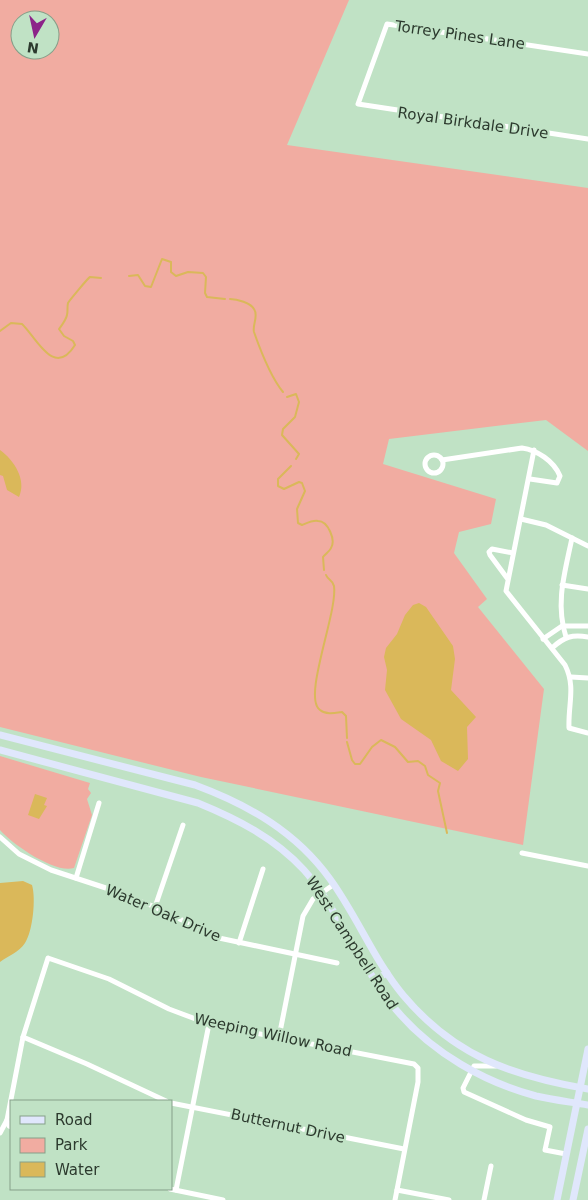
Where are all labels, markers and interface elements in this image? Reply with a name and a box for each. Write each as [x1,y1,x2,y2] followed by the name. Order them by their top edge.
[10,10,60,60] north arrow
[393,17,526,53] street label: Torrey Pines Lane
[26,39,40,57] text: N
[396,104,550,142] street label: Royal Birkdale Drive
[302,873,402,1013] street label: West Campbell Road
[103,881,223,945] street label: Water Oak Drive
[193,1009,353,1061] street label: Weeping Willow Road
[10,1100,172,1190] legend
[229,1105,347,1147] street label: Butternut Drive
[55,1111,93,1129] text: Road
[55,1136,88,1154] text: Park
[55,1161,100,1179] text: Water

